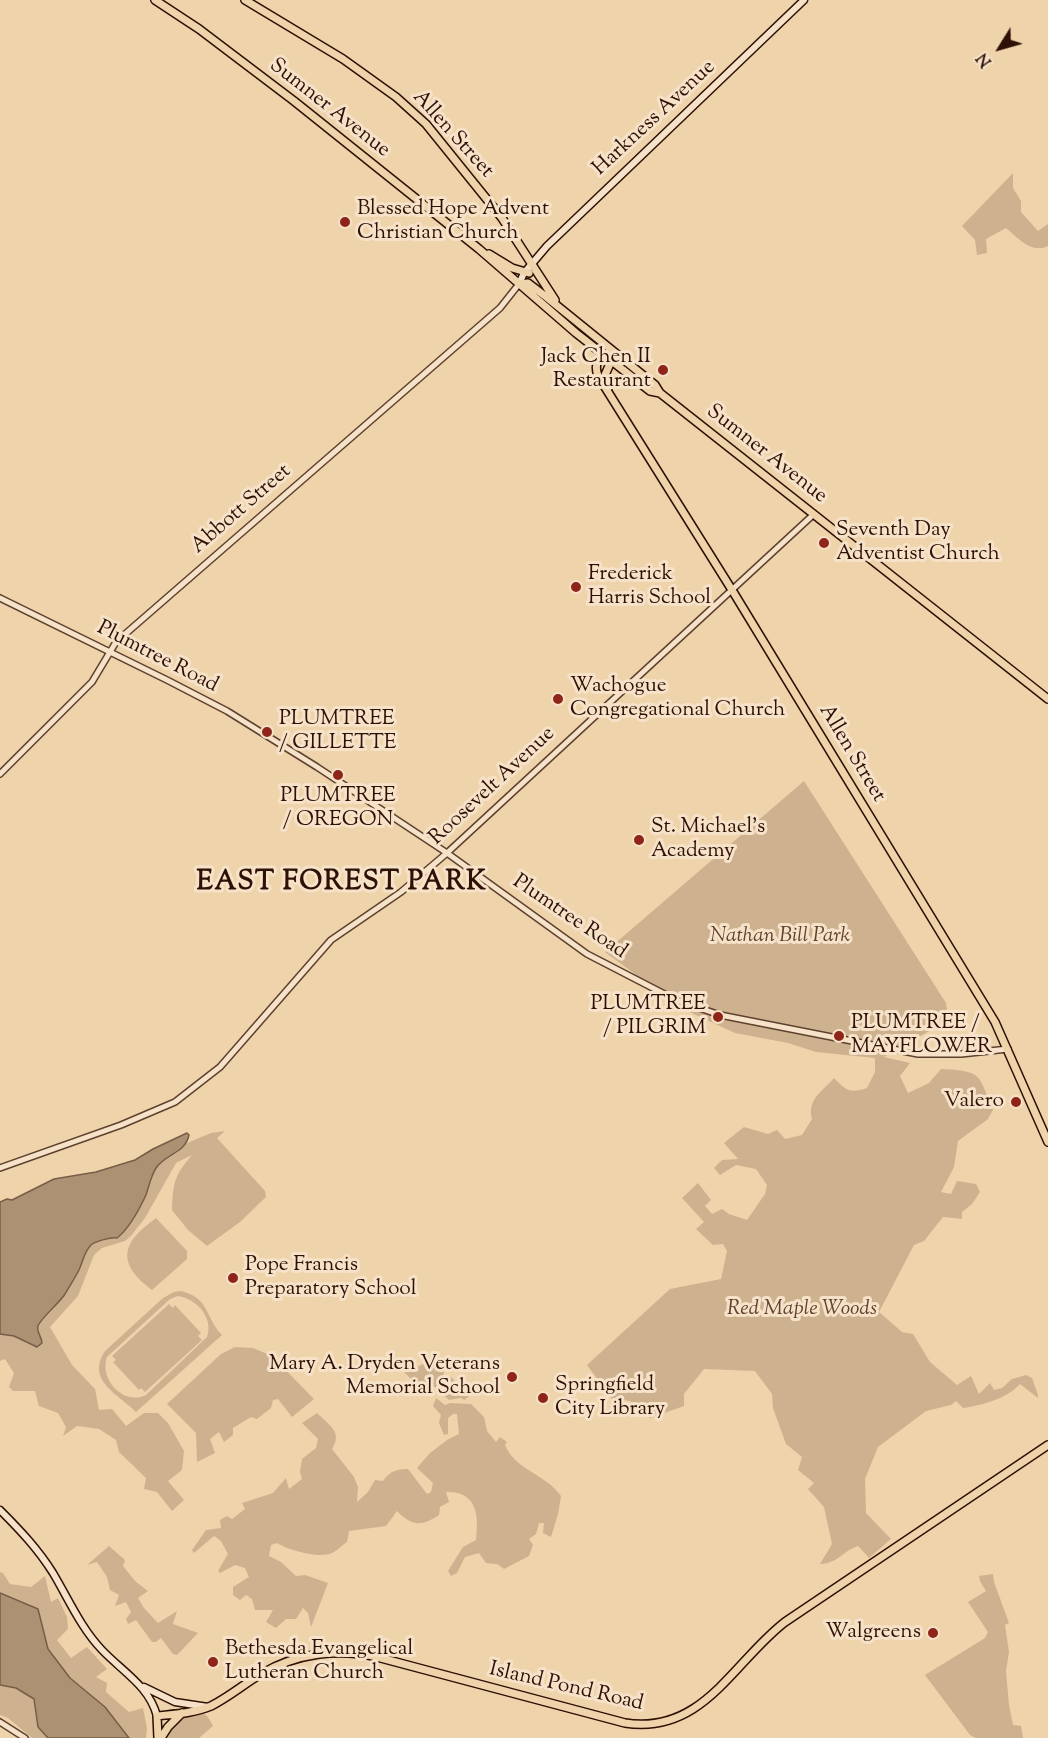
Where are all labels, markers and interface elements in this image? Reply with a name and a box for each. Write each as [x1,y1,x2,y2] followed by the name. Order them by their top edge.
[970,18,1030,78] north arrow
[972,47,998,71] text: N
[264,54,394,164] street label: Sumner Avenue
[589,56,721,182] street label: Harkness Avenue
[406,86,498,184] street label: Allen Street
[357,197,549,247] place label: Blessed Hope Advent Christian Church
[338,215,352,229] marker: Blessed Hope Advent Christian Church
[541,345,651,395] place label: Jack Chen II Restaurant
[656,363,670,377] marker: Jack Chen II Restaurant
[701,400,831,510] street label: Sumner Avenue
[187,460,297,560] street label: Abbott Street
[836,518,1000,568] place label: Seventh Day Adventist Church
[817,536,831,550] marker: Seventh Day Adventist Church
[588,562,711,612] place label: Frederick Harris School
[569,580,583,594] marker: Frederick Harris School
[92,617,222,699] street label: Plumtree Road
[570,674,785,724] place label: Wachogue Congregational Church
[551,692,565,706] marker: Wachogue Congregational Church
[812,701,890,807] street label: Allen Street
[279,707,396,757] place label: PLUMTREE / GILLETTE
[425,722,561,852] street label: Roosevelt Avenue
[260,725,274,739] marker: PLUMTREE / GILLETTE
[331,768,345,782] marker: PLUMTREE / OREGON
[280,784,396,834] place label: PLUMTREE / OREGON
[651,815,765,865] place label: St. Michael's Academy
[632,833,646,847] marker: St. Michael's Academy
[197,868,487,900] district label: EAST FOREST PARK
[507,870,631,966] street label: Plumtree Road
[710,924,850,950] park label: Nathan Bill Park
[590,992,706,1042] place label: PLUMTREE / PILGRIM
[711,1010,725,1024] marker: PLUMTREE / PILGRIM
[851,1011,992,1061] place label: PLUMTREE / MAYFLOWER
[832,1029,846,1043] marker: PLUMTREE / MAYFLOWER
[944,1089,1004,1115] place label: Valero
[1009,1095,1023,1109] marker: Valero
[245,1253,417,1303] place label: Pope Francis Preparatory School
[226,1271,240,1285] marker: Pope Francis Preparatory School
[727,1297,877,1323] park label: Red Maple Woods
[269,1352,500,1402] place label: Mary A. Dryden Veterans Memorial School
[505,1370,519,1384] marker: Mary A. Dryden Veterans Memorial School
[555,1373,665,1423] place label: Springfield City Library
[536,1391,550,1405] marker: Springfield City Library
[825,1620,921,1646] place label: Walgreens
[926,1626,940,1640] marker: Walgreens
[225,1637,413,1687] place label: Bethesda Evangelical Lutheran Church
[206,1655,220,1669] marker: Bethesda Evangelical Lutheran Church
[486,1658,646,1718] street label: Island Pond Road

